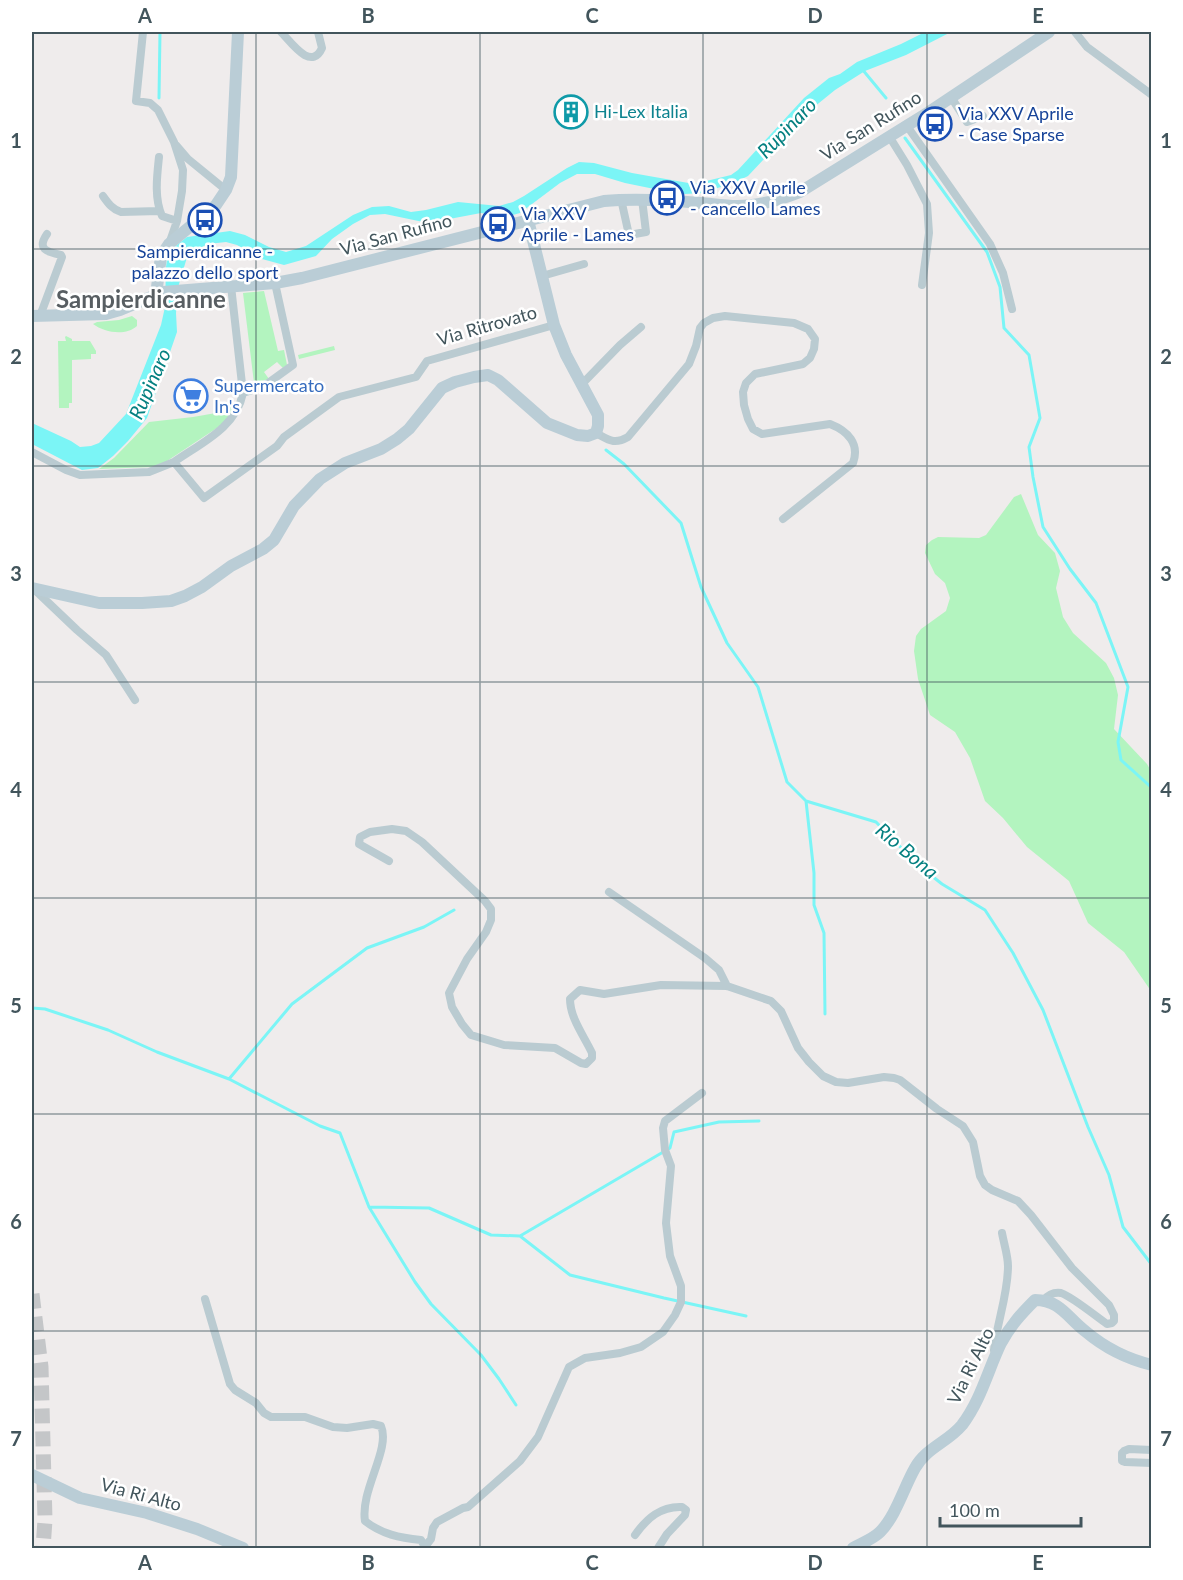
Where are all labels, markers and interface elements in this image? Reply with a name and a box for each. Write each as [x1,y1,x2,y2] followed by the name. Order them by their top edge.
[137,3,152,27] text: A
[361,3,375,27] text: B
[585,3,599,27] text: C
[807,3,823,27] text: D
[1032,3,1044,27] text: E
[816,85,925,165] street label: Via San Rufino
[752,92,821,163] water label: Rupinaro
[553,94,589,130] building icon: Hi-Lex Italia
[594,100,688,122] place label: Hi-Lex Italia
[958,102,1074,145] place label: Via XXV Aprile - Case Sparse
[917,106,953,142] bus stop icon: Via XXV Aprile - Case Sparse
[10,128,22,152] text: 1
[1160,128,1172,152] text: 1
[690,176,821,219] place label: Via XXV Aprile - cancello Lames
[649,180,685,216] bus stop icon: Via XXV Aprile - cancello Lames
[187,202,223,238] bus stop icon: Sampierdicanne - palazzo dello sport
[521,202,634,245] place label: Via XXV Aprile - Lames
[480,206,516,242] bus stop icon: Via XXV Aprile - Lames
[337,209,454,260] street label: Via San Rufino
[131,240,279,283] place label: Sampierdicanne - palazzo dello sport
[56,284,226,313] district label: Sampierdicanne
[434,300,539,350] street label: Via Ritrovato
[10,344,22,368] text: 2
[1160,344,1172,368] text: 2
[123,345,175,423] water label: Rupinaro
[214,374,324,417] place label: Supermercato In's
[173,378,209,414] supermarket icon: Supermercato In's
[10,561,22,585] text: 3
[1160,561,1172,585] text: 3
[10,777,22,801] text: 4
[1160,777,1172,801] text: 4
[871,817,944,883] water label: Rio Bona
[10,993,22,1017] text: 5
[1160,993,1172,1017] text: 5
[10,1209,22,1233] text: 6
[1160,1209,1172,1233] text: 6
[942,1324,998,1407] street label: Via Ri Alto
[10,1426,22,1450] text: 7
[1160,1426,1172,1450] text: 7
[99,1473,184,1515] street label: Via Ri Alto
[940,1490,1081,1528] scale bar
[949,1499,1000,1521] text: 100 m
[137,1550,152,1574] text: A
[361,1550,375,1574] text: B
[585,1550,599,1574] text: C
[807,1550,823,1574] text: D
[1032,1550,1044,1574] text: E

